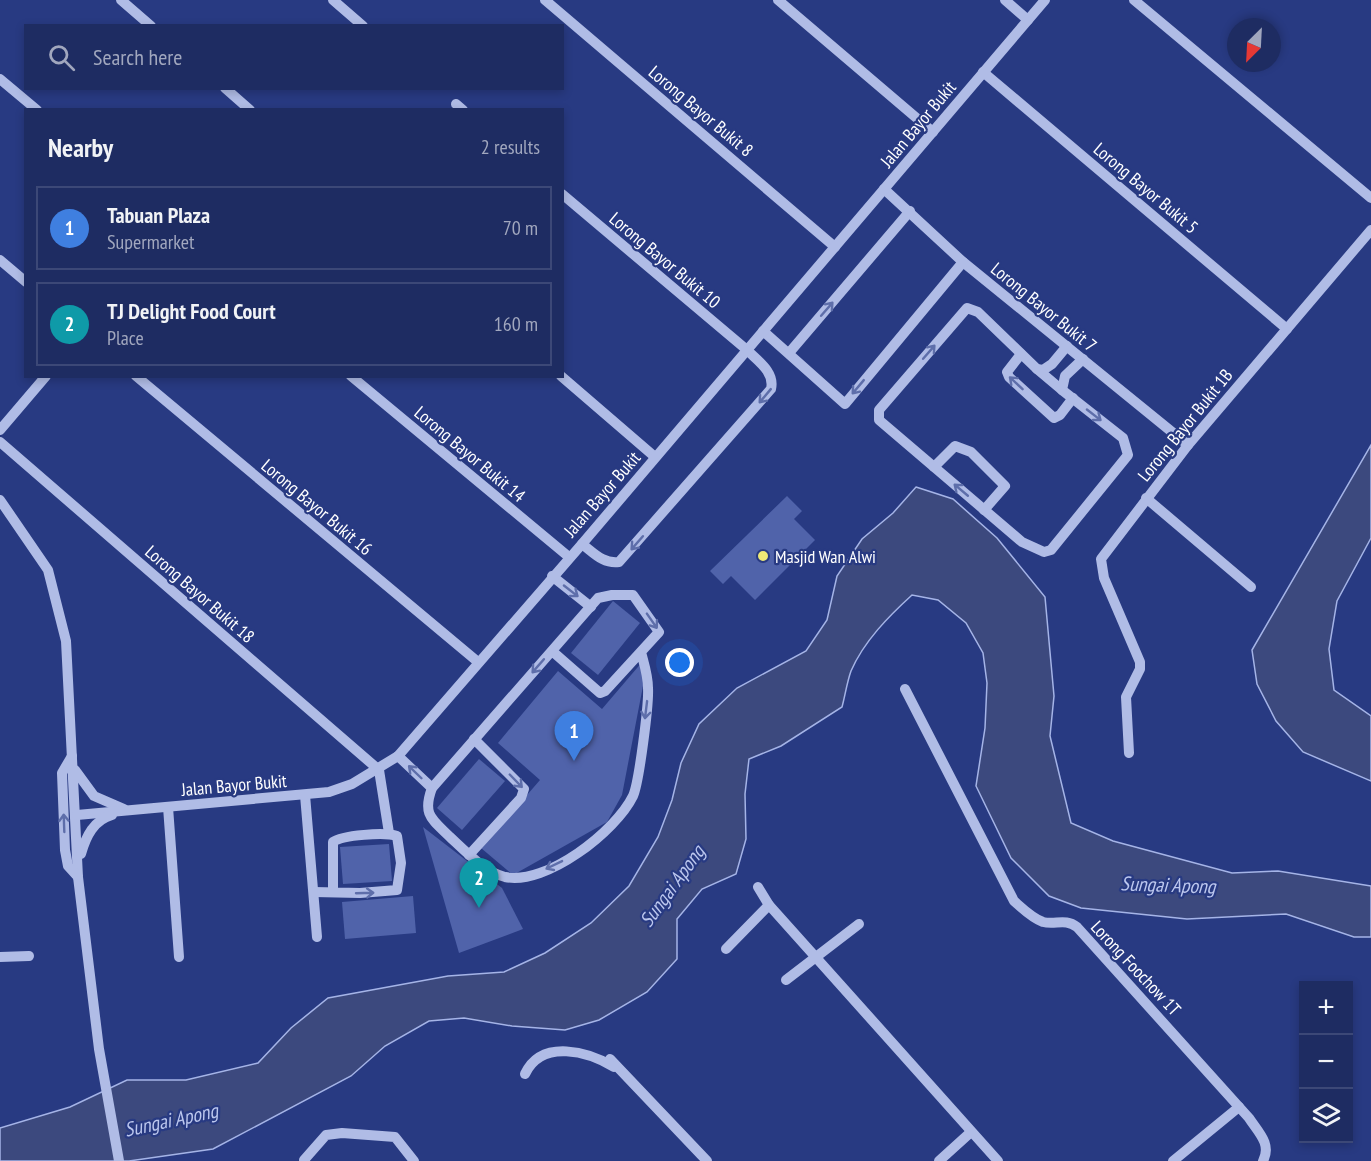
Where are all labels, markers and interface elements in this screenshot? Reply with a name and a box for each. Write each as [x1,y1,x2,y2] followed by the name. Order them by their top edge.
[1227,18,1281,72] north arrow
[24,24,564,90] search box
[45,41,78,74] icon: search
[93,43,182,71] text: Search here
[644,61,758,161] street label: Lorong Bayor Bukit 8
[875,76,961,173] street label: Jalan Bayor Bukit
[48,131,113,164] text: Nearby
[481,134,540,160] text: 2 results
[1089,138,1203,238] street label: Lorong Bayor Bukit 5
[107,201,210,229] text: Tabuan Plaza
[605,207,725,313] street label: Lorong Bayor Bukit 10
[65,215,74,241] text: 1
[503,215,538,241] text: 70 m
[107,229,195,255] text: Supermarket
[986,257,1102,357] street label: Lorong Bayor Bukit 7
[107,297,276,325] text: TJ Delight Food Court
[820,302,834,317] one-way arrow
[65,311,74,337] text: 2
[494,311,538,337] text: 160 m
[107,325,144,351] text: Place
[922,345,936,360] one-way arrow
[1133,364,1237,486] street label: Lorong Bayor Bukit 1B
[1008,376,1023,390] one-way arrow
[851,379,865,394] one-way arrow
[758,388,771,404] one-way arrow
[410,401,530,507] street label: Lorong Bayor Bukit 14
[1086,408,1101,422] one-way arrow
[558,447,645,542] street label: Jalan Bayor Bukit
[257,454,377,560] street label: Lorong Bayor Bukit 16
[954,483,969,497] one-way arrow
[630,535,644,550] one-way arrow
[140,540,260,648] street label: Lorong Bayor Bukit 18
[775,545,876,568] place label: Masjid Wan Alwi
[756,549,770,563] marker: Masjid Wan Alwi
[563,585,579,598] one-way arrow
[646,613,658,629] one-way arrow
[665,648,694,677] your location
[531,659,545,674] one-way arrow
[640,699,651,719] one-way arrow
[554,712,594,761] pin: 1
[407,765,422,779] one-way arrow
[179,769,288,801] street label: Jalan Bayor Bukit
[509,773,523,788] one-way arrow
[59,813,70,833] one-way arrow
[634,839,711,932] water label: Sungai Apong
[460,858,498,908] pin: 2
[545,860,563,872] one-way arrow
[1120,870,1217,900] water label: Sungai Apong
[354,887,374,898] one-way arrow
[1086,916,1186,1020] street label: Lorong Foochow 1T
[1299,981,1353,1143] map controls
[1299,981,1353,1035] button: +
[1299,1035,1353,1089] button: −
[1299,1089,1353,1143] button: layers
[122,1097,221,1143] water label: Sungai Apong

